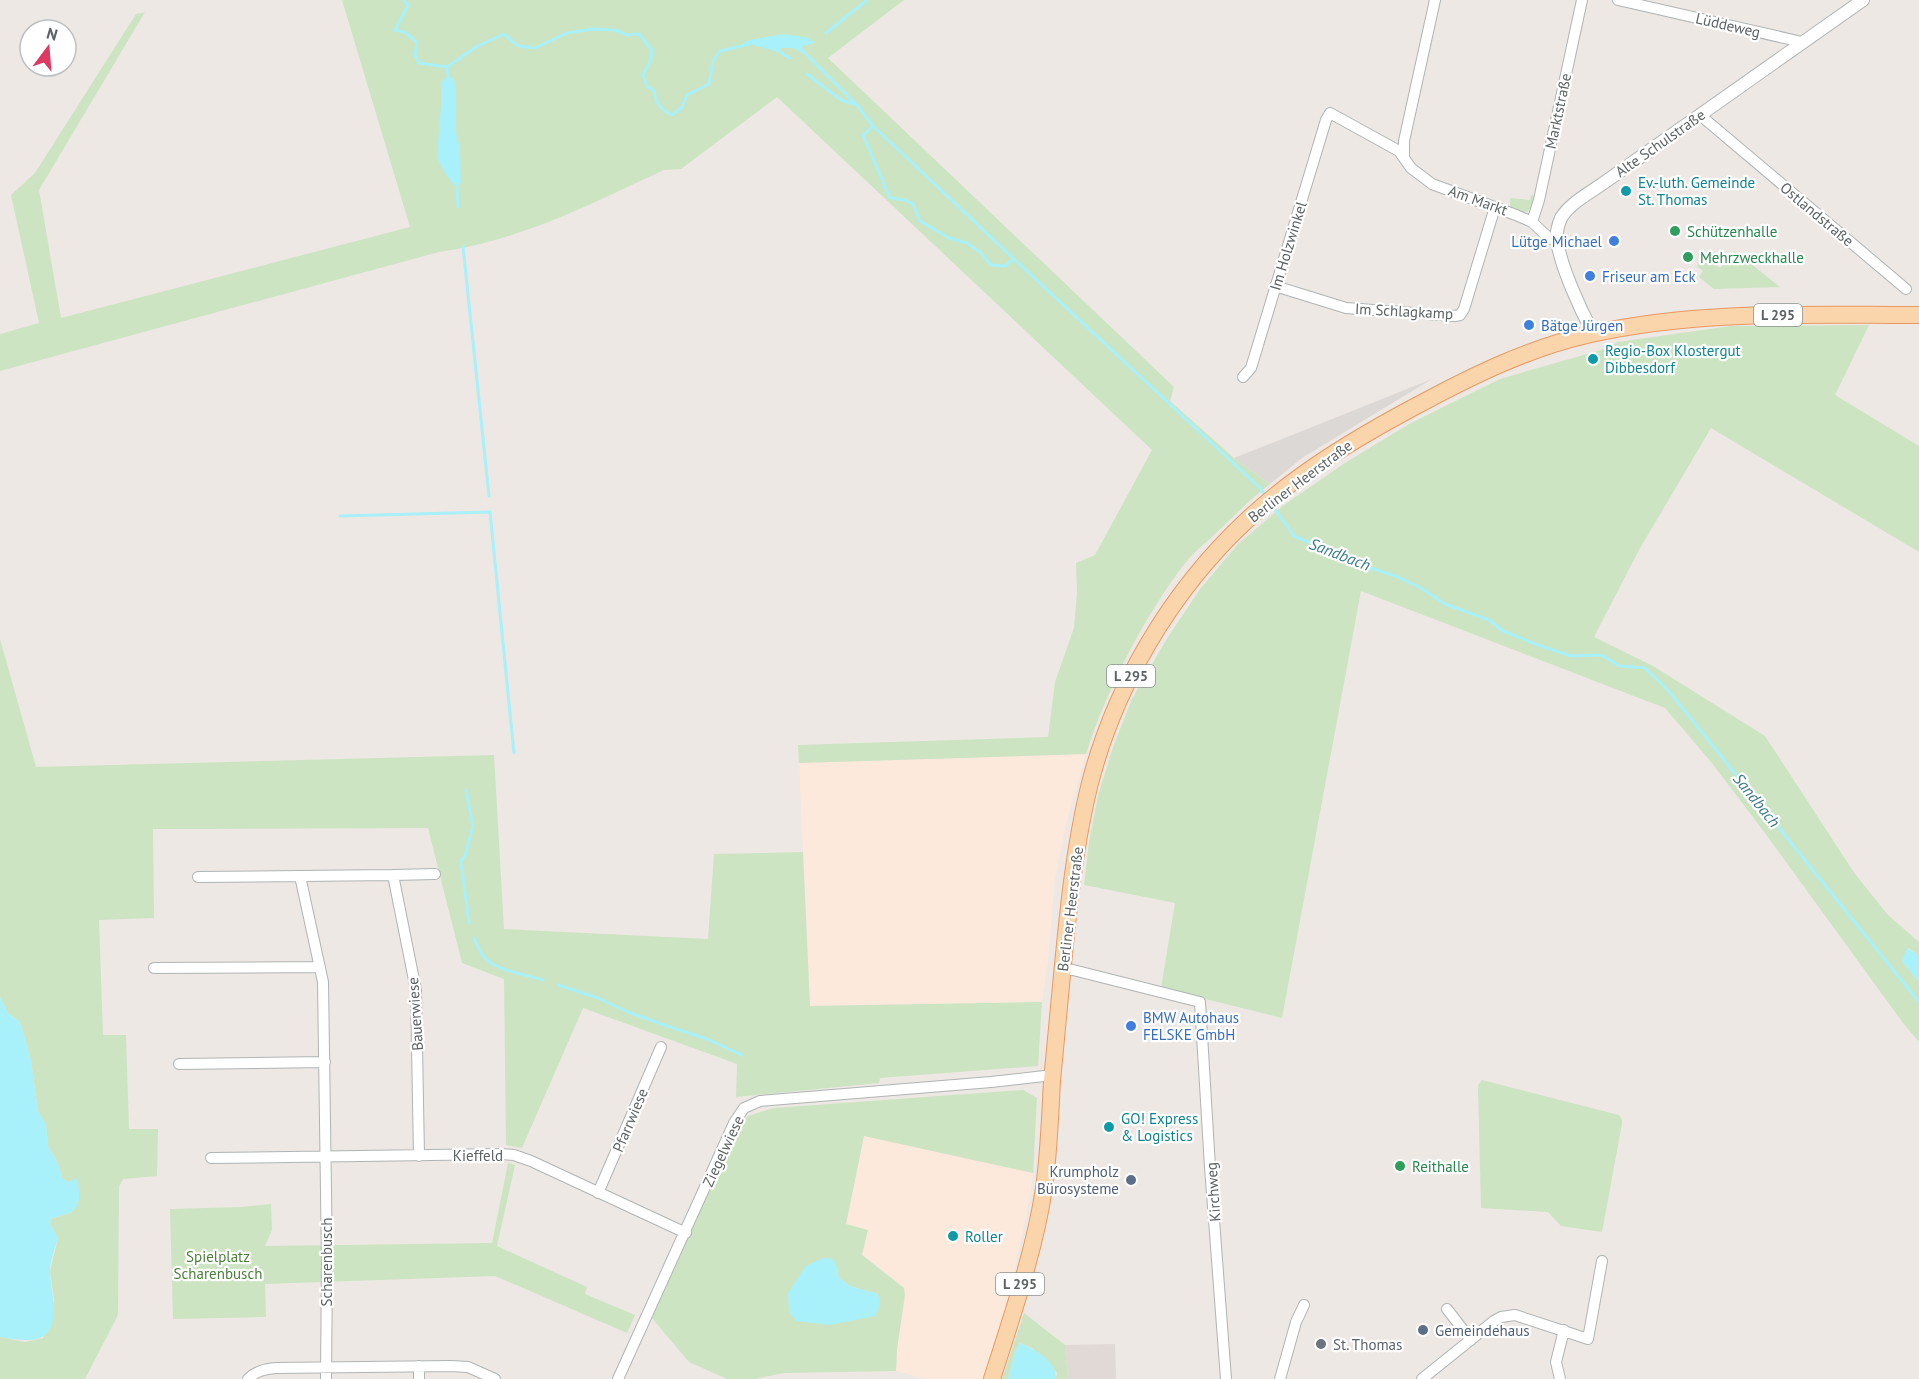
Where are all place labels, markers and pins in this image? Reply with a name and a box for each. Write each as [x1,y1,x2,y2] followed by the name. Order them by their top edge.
[1638,173,1755,209] place label: Ev.-luth. Gemeinde St. Thomas
[1619,184,1633,198] marker: Ev.-luth. Gemeinde St. Thomas
[1687,222,1777,241] place label: Schützenhalle
[1668,224,1682,238] marker: Schützenhalle
[1511,232,1603,251] place label: Lütge Michael
[1607,234,1621,248] marker: Lütge Michael
[1700,248,1804,267] place label: Mehrzweckhalle
[1681,250,1695,264] marker: Mehrzweckhalle
[1602,267,1696,286] place label: Friseur am Eck
[1583,269,1597,283] marker: Friseur am Eck
[1541,316,1623,335] place label: Bätge Jürgen
[1522,318,1536,332] marker: Bätge Jürgen
[1605,341,1741,377] place label: Regio-Box Klostergut Dibbesdorf
[1586,352,1600,366] marker: Regio-Box Klostergut Dibbesdorf
[1143,1008,1239,1044] place label: BMW Autohaus FELSKE GmbH
[1124,1019,1138,1033] marker: BMW Autohaus FELSKE GmbH
[1121,1109,1198,1145] place label: GO! Express & Logistics
[1102,1120,1116,1134] marker: GO! Express & Logistics
[1412,1157,1469,1176] place label: Reithalle
[1393,1159,1407,1173] marker: Reithalle
[1037,1162,1119,1198] place label: Krumpholz Bürosysteme
[1124,1173,1138,1187] marker: Krumpholz Bürosysteme
[965,1227,1003,1246] place label: Roller
[946,1229,960,1243] marker: Roller
[1435,1321,1530,1340] place label: Gemeindehaus
[1416,1323,1430,1337] marker: Gemeindehaus
[1333,1335,1402,1354] place label: St. Thomas
[1314,1337,1328,1351] marker: St. Thomas

